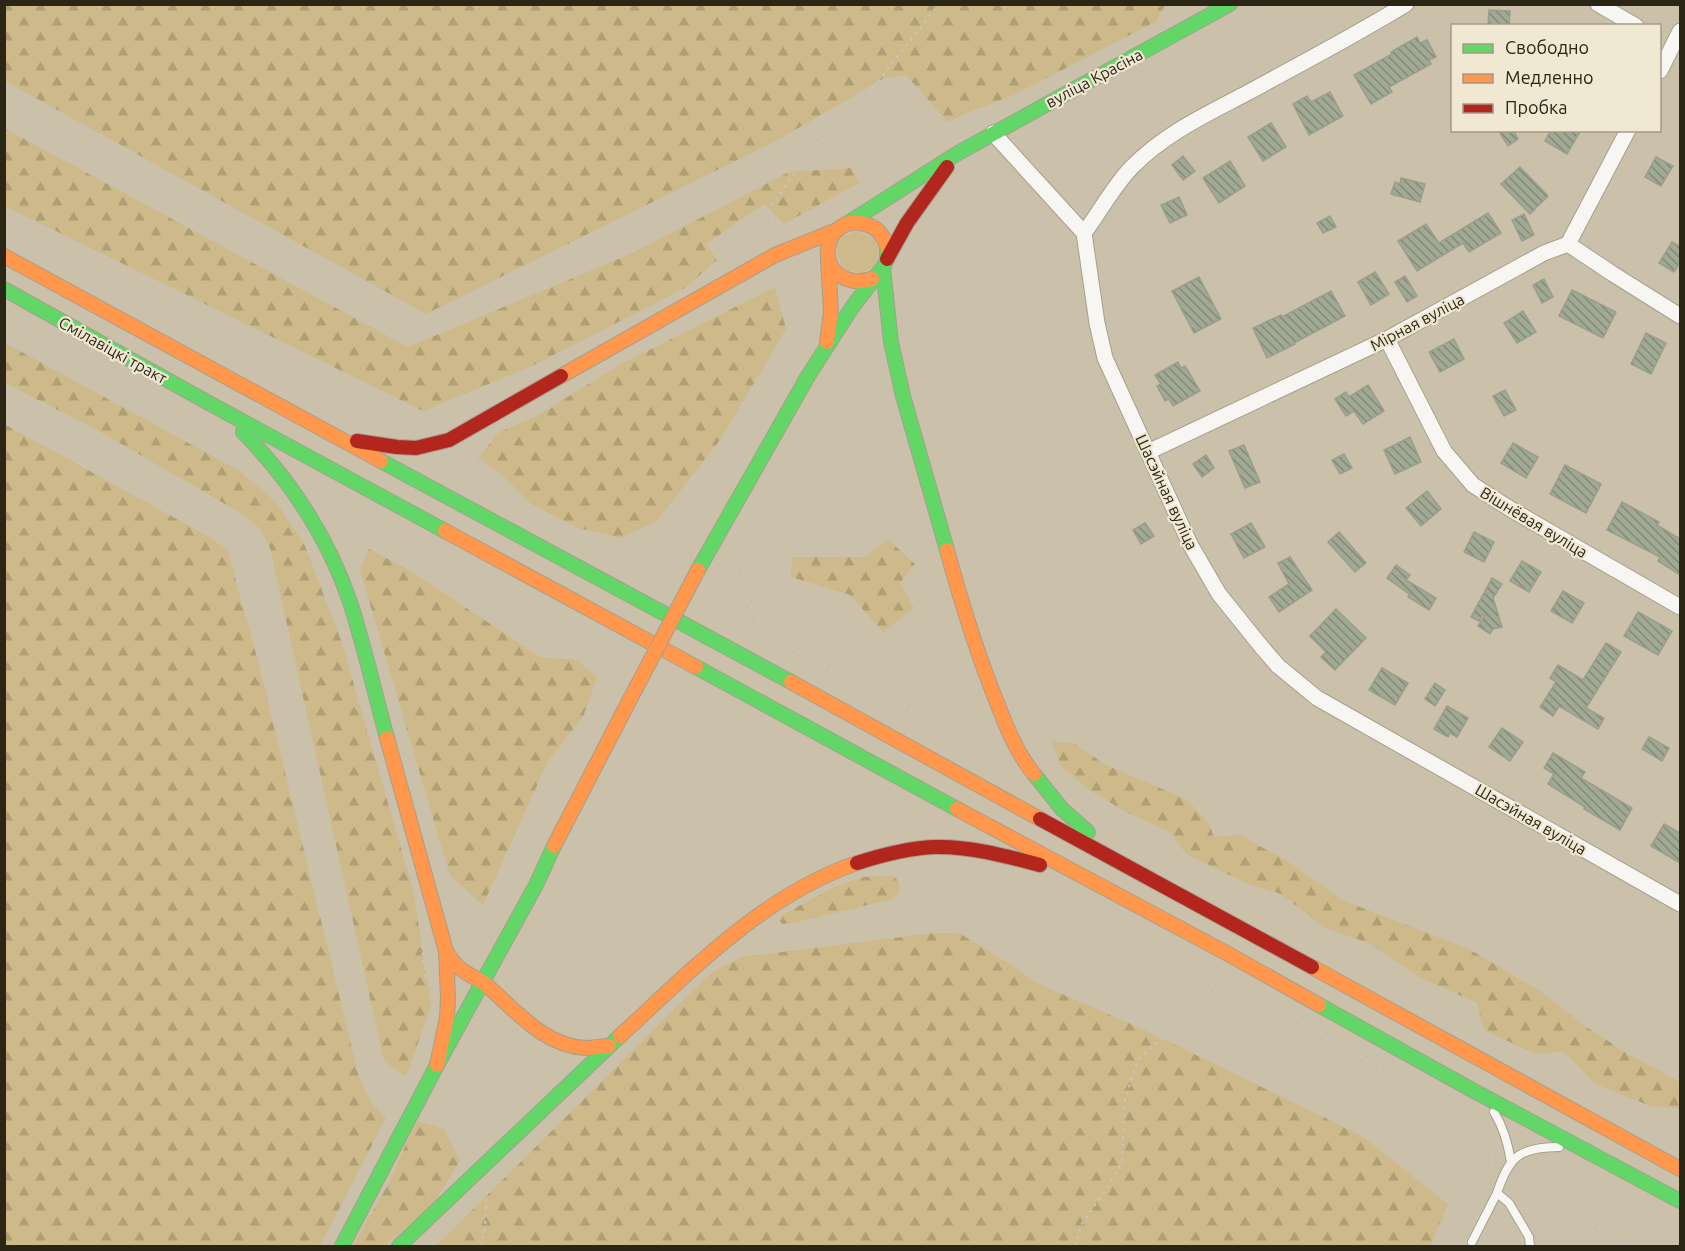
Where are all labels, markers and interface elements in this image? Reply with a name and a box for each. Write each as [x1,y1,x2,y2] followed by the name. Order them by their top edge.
[1451,24,1661,132] legend
[1505,37,1589,57] text: Свободно
[1043,45,1145,111] street label: вуліца Красіна
[1505,67,1594,87] text: Медленно
[1505,97,1568,117] text: Пробка
[1367,290,1467,354] street label: Мірная вуліца
[56,313,170,387] street label: Смілавіцкі тракт
[1132,431,1202,553] street label: Шасэйная вуліца
[1477,483,1591,561] street label: Вішнёвая вуліца
[1472,780,1590,858] street label: Шасэйная вуліца

